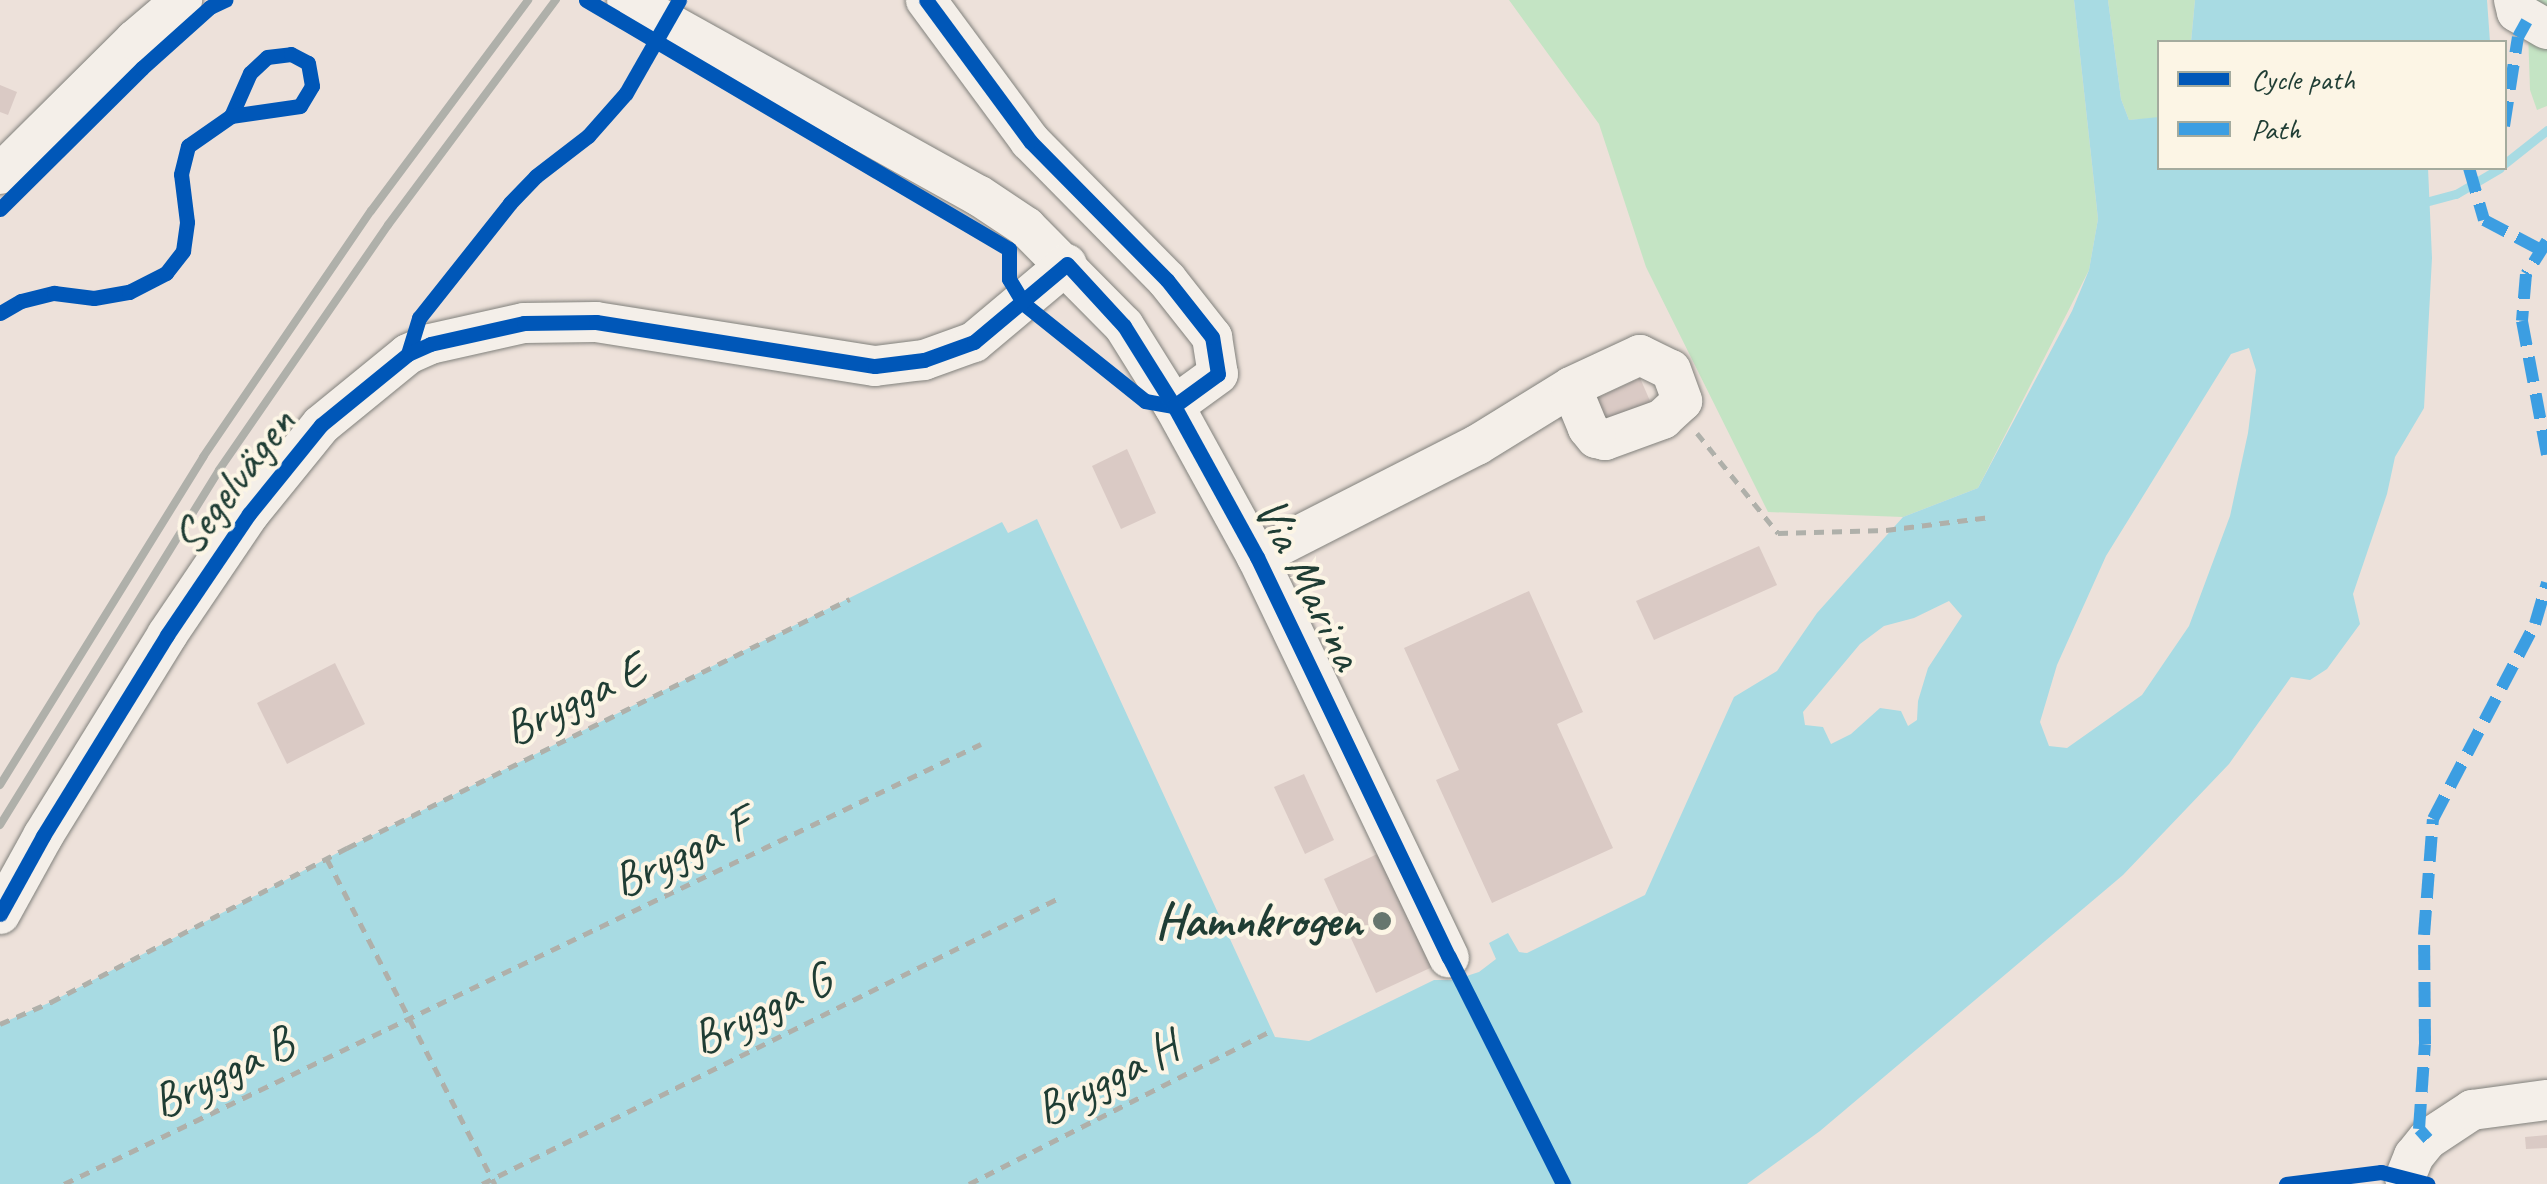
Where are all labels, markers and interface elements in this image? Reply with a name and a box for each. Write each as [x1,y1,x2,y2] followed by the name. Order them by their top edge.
[2157,40,2507,170] legend
[2251,60,2355,98] text: Cycle path
[2251,110,2300,148] text: Path
[160,396,308,566] street label: Segelvägen
[1241,487,1377,679] street label: Via Marina
[494,640,654,758] street label: Brygga E
[602,794,760,910] street label: Brygga F
[1156,892,1362,950] place label: Hamnkrogen
[1371,910,1393,932] marker: Hamnkrogen
[682,951,840,1067] street label: Brygga G
[142,1013,302,1131] street label: Brygga B
[1025,1018,1187,1138] street label: Brygga H

